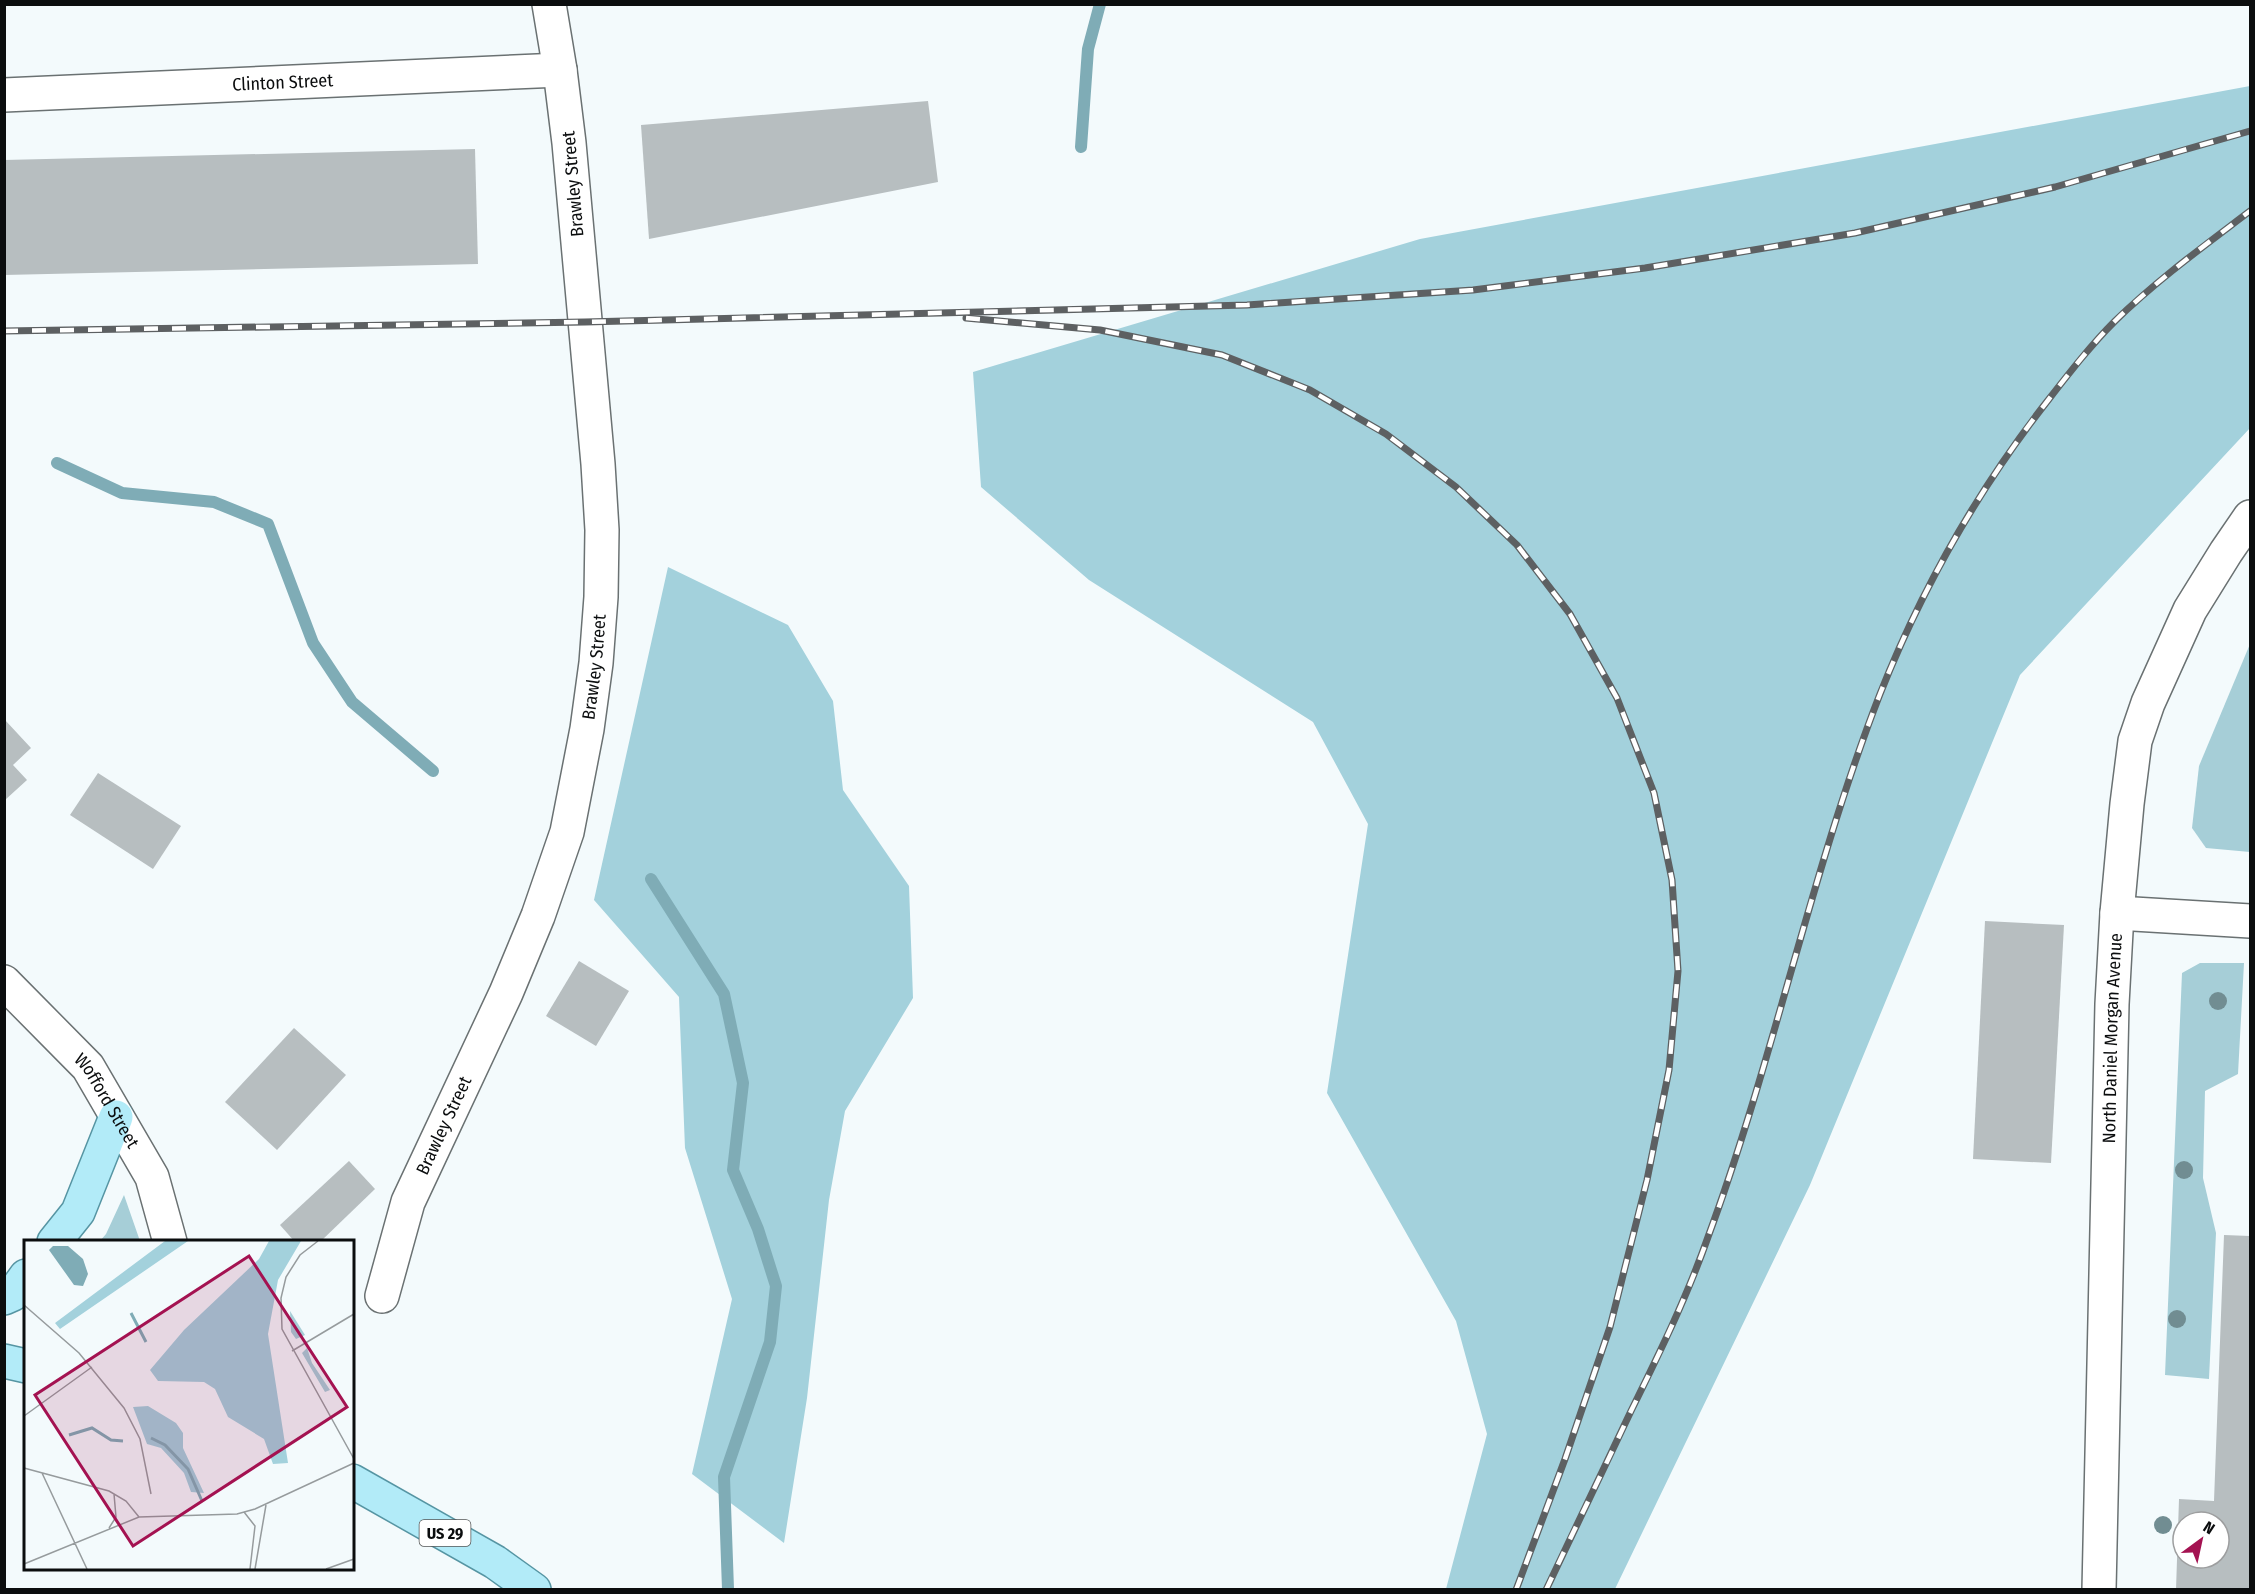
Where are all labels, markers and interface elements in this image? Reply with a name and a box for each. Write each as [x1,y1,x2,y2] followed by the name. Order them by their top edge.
[232,69,334,96] street label: Clinton Street
[557,130,589,238] street label: Brawley Street
[577,613,611,721] street label: Brawley Street
[2098,932,2127,1144] street label: North Daniel Morgan Avenue
[70,1049,144,1152] street label: Wofford Street
[411,1073,476,1178] street label: Brawley Street
[24,1240,354,1570] inset map
[2171,1510,2231,1570] north arrow
[2200,1517,2218,1538] text: N
[420,1520,470,1546] road number: US 29

